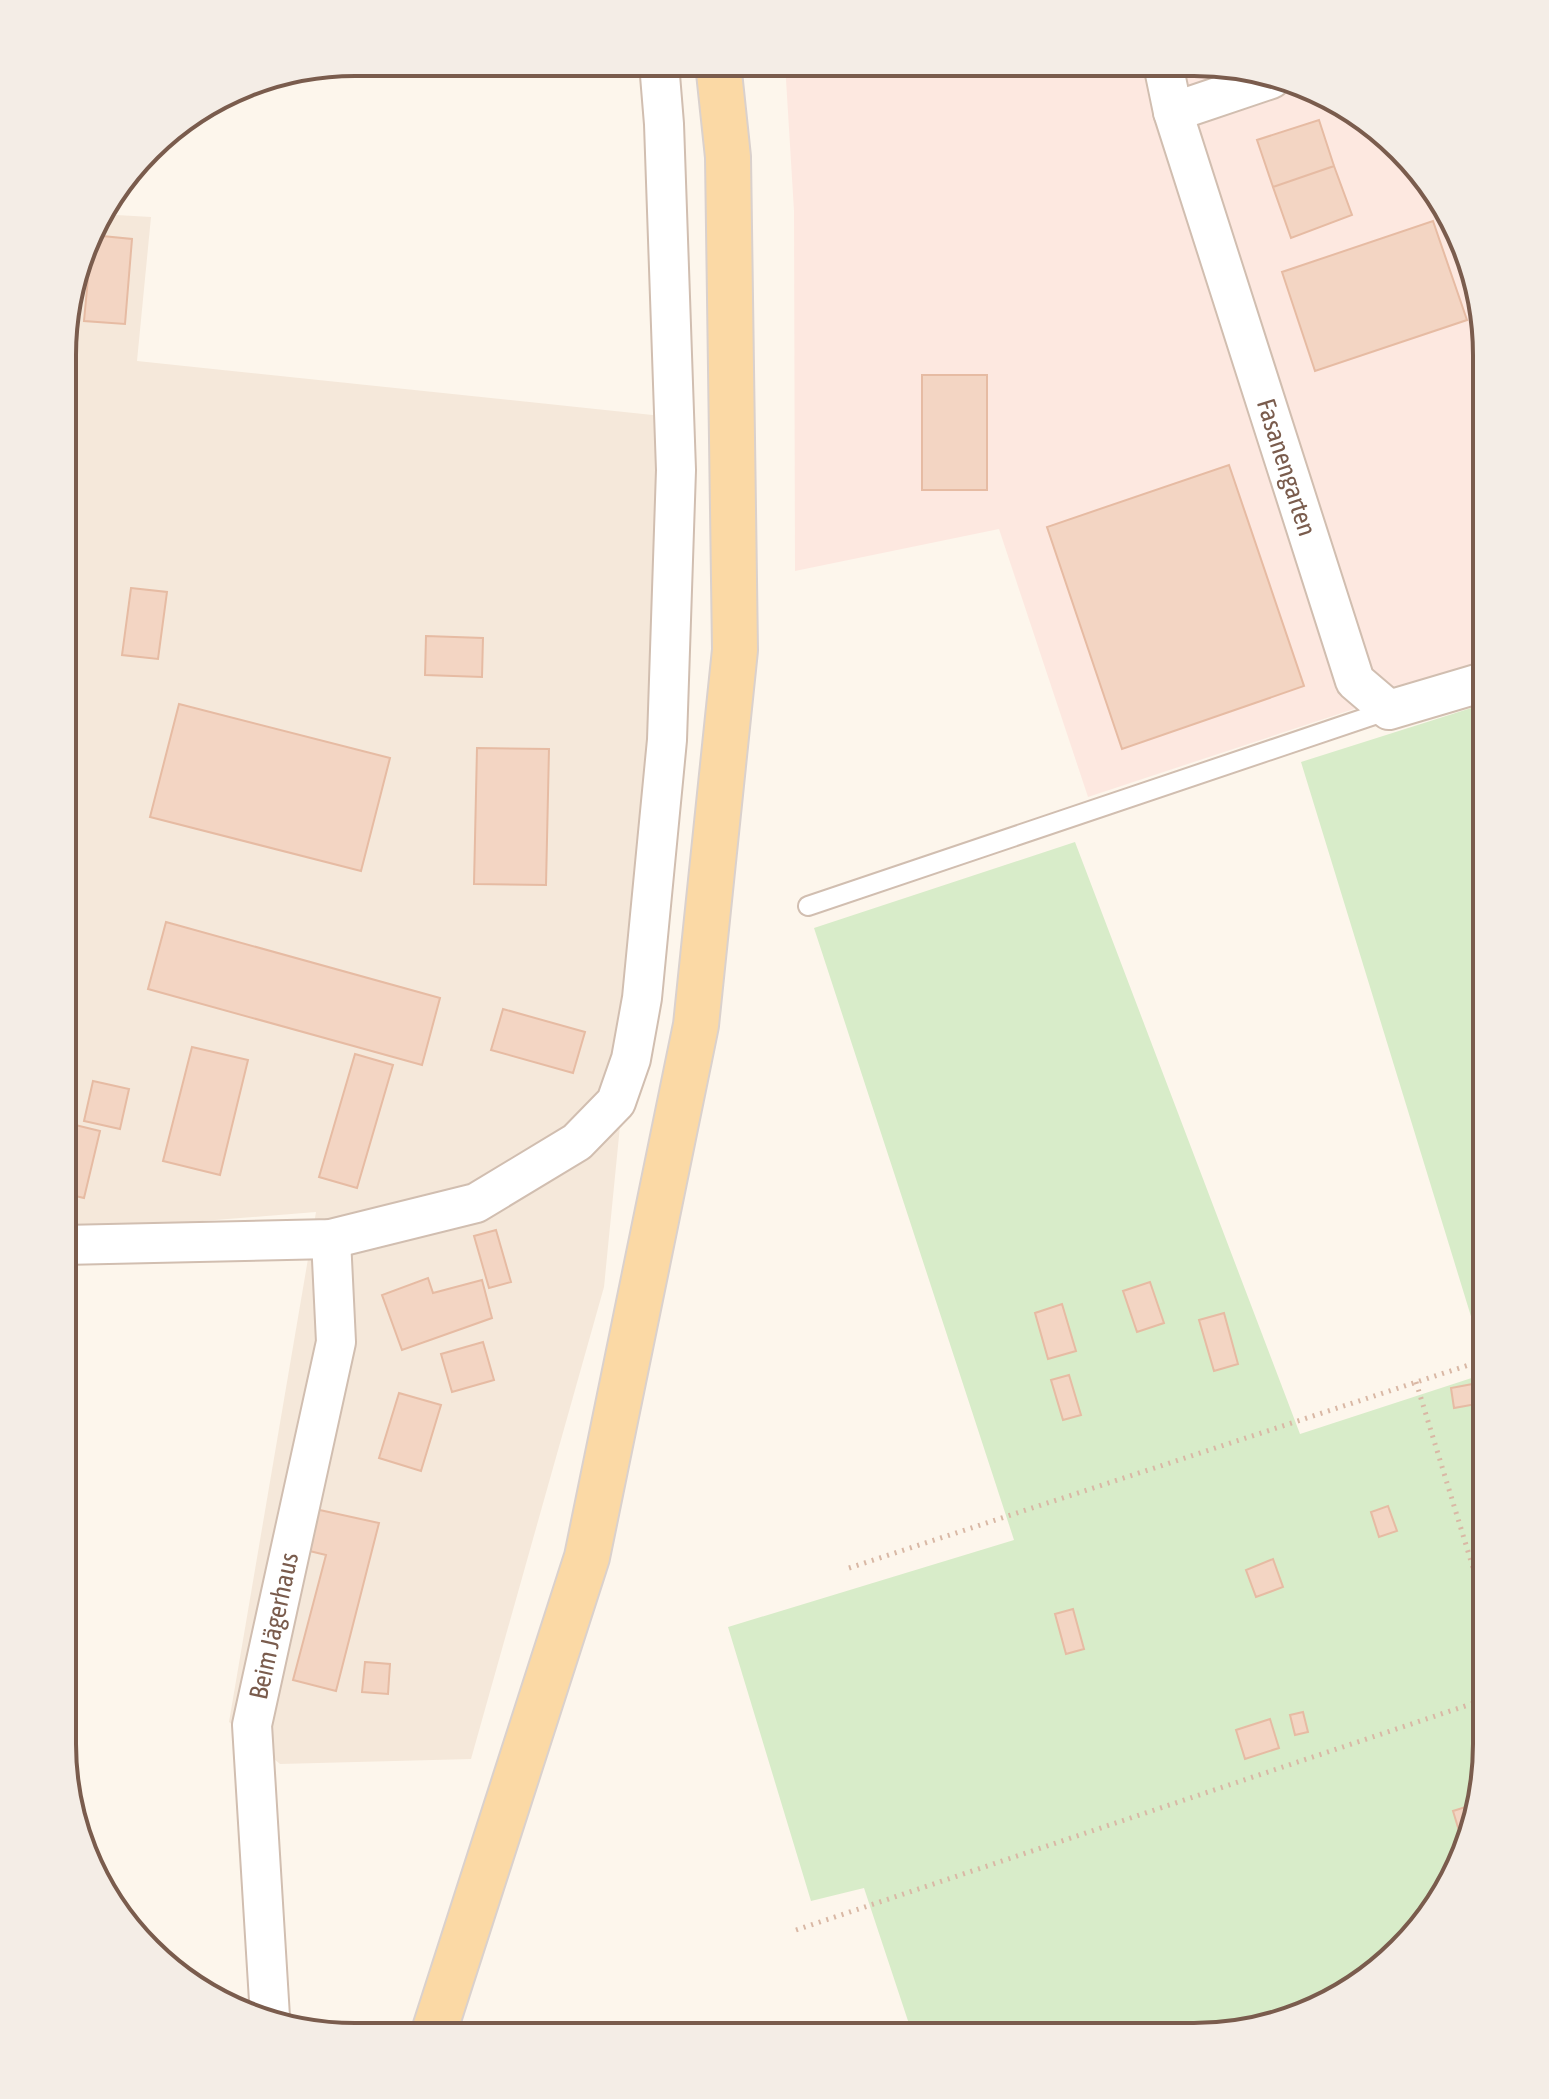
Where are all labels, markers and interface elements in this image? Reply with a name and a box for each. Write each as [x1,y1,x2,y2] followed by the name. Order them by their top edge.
[1251,395,1323,540] street label: Fasanengarten
[243,1550,304,1702] street label: Beim Jägerhaus

